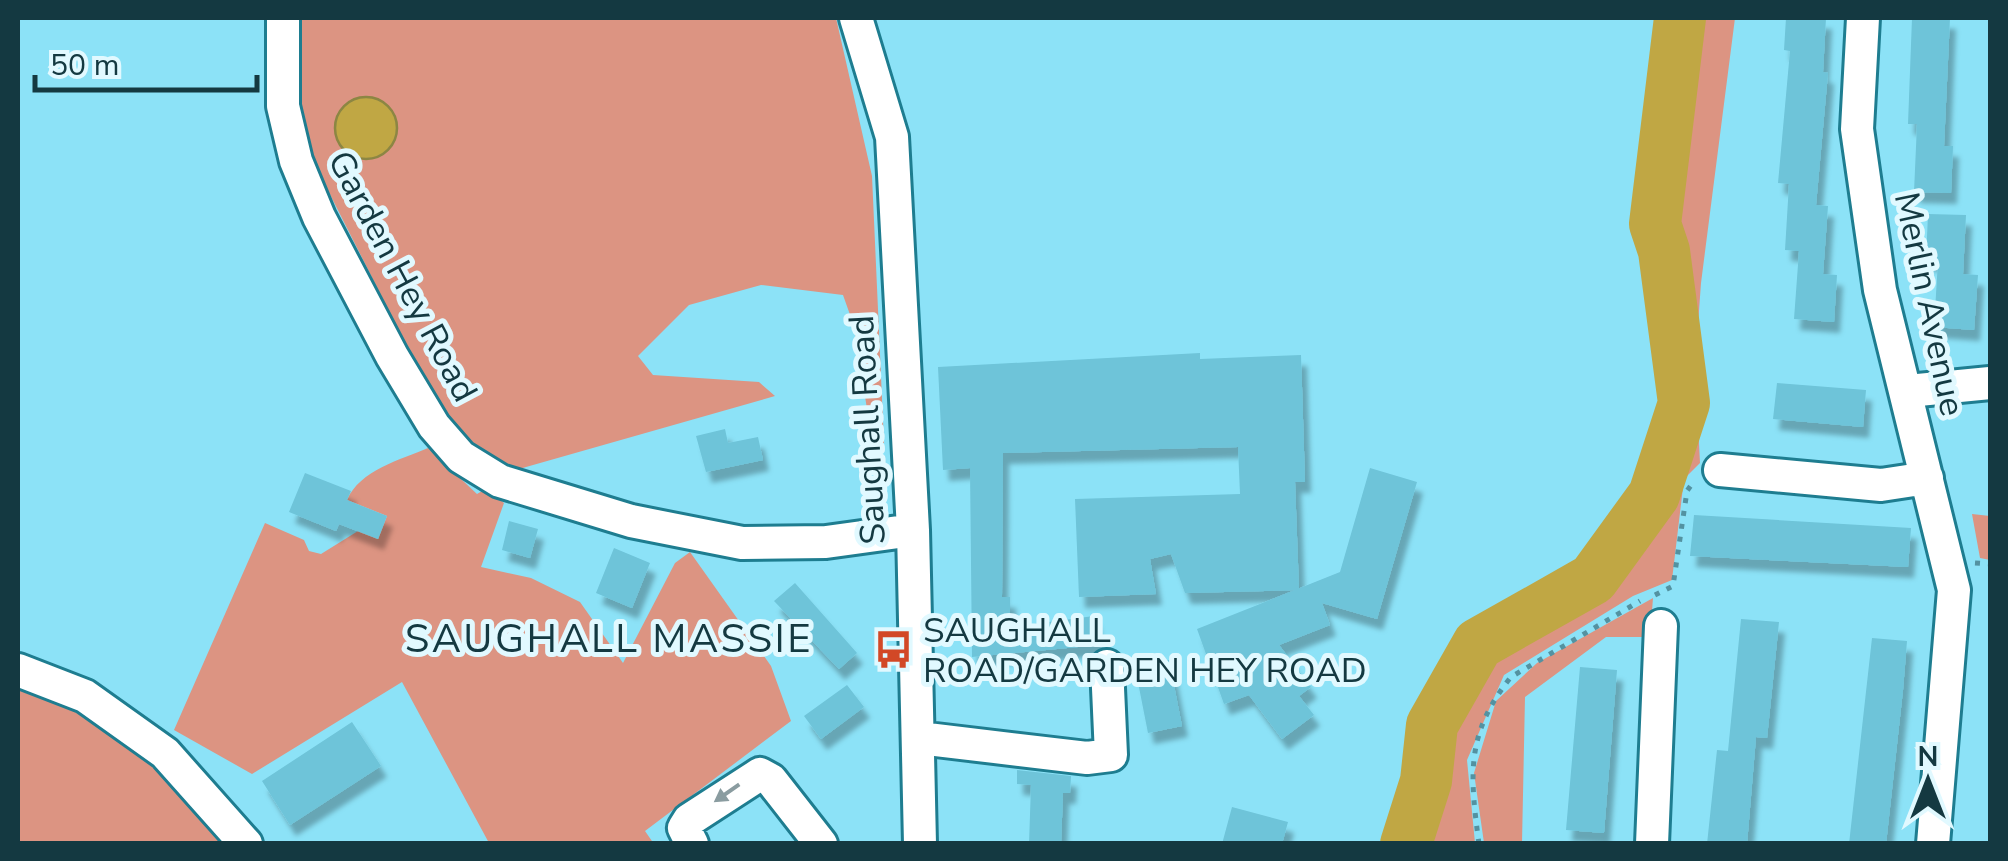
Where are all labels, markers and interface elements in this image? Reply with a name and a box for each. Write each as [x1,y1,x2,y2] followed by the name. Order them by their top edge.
[35,30,258,92] scale bar
[50,45,119,86] text: 50 m
[317,143,488,410] street label: Garden Hey Road
[1883,188,1976,420] street label: Merlin Avenue
[838,314,897,546] street label: Saughall Road
[923,607,1367,694] place label: SAUGHALL ROAD/GARDEN HEY ROAD
[405,612,813,666] district label: SAUGHALL MASSIE
[872,629,914,671] bus stop icon: SAUGHALL ROAD/GARDEN HEY ROAD
[1878,731,1978,831] north arrow
[1918,738,1938,776] text: N
[713,783,740,803] one-way arrow

